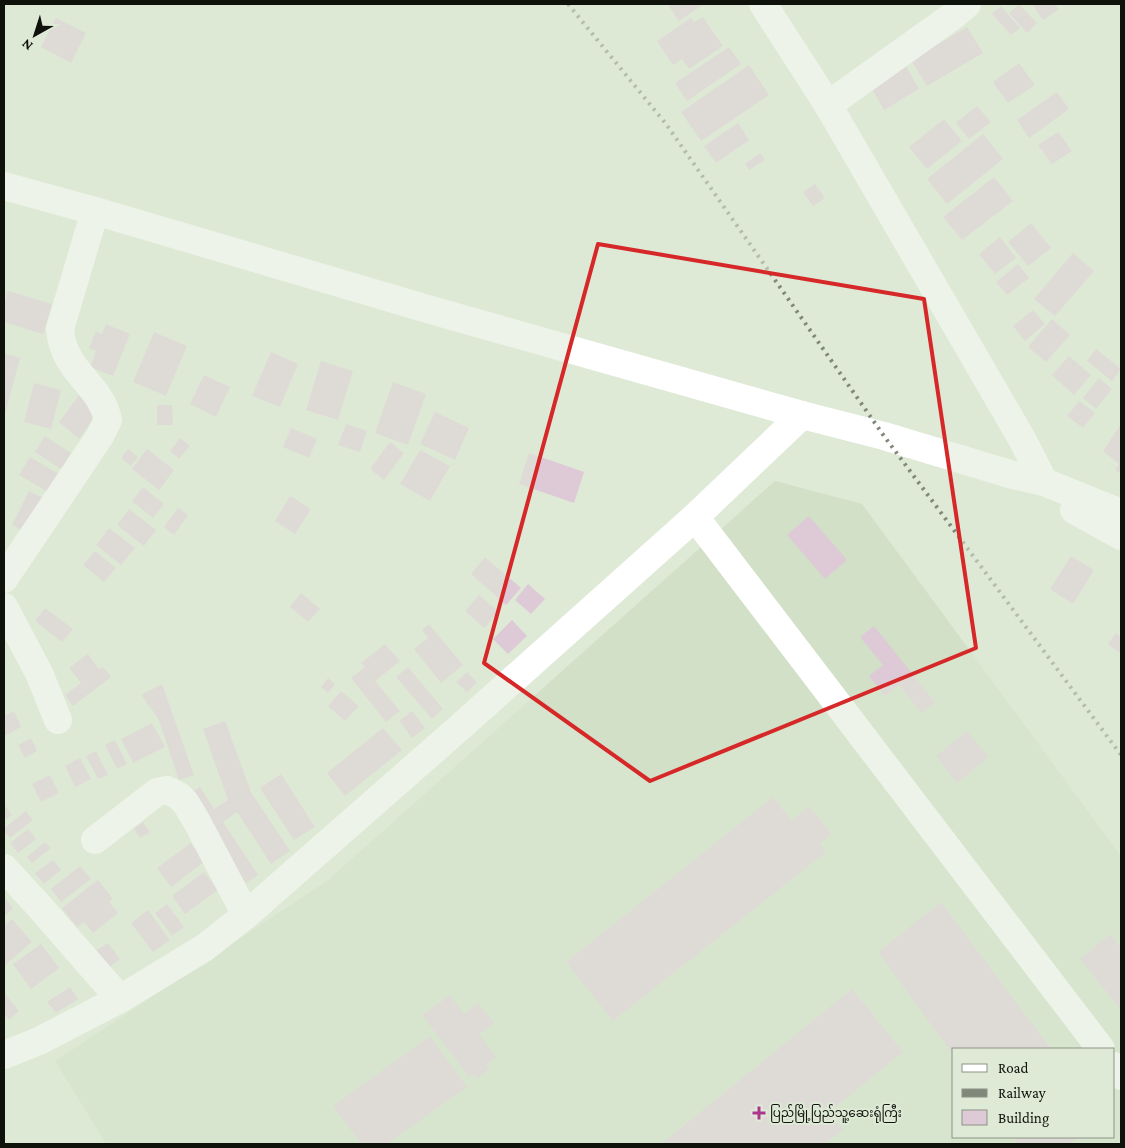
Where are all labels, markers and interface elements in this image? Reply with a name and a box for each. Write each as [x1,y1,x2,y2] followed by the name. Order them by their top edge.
[10,10,60,60] north arrow
[18,36,36,54] text: N
[952,1048,1115,1138] legend
[998,1060,1029,1076] text: Road
[998,1085,1046,1102] text: Railway
[770,1104,902,1123] place label: ပြည်မြို့ပြည်သူ့ဆေးရုံကြီး
[752,1106,766,1120] marker: ပြည်မြို့ပြည်သူ့ဆေးရုံကြီး
[998,1110,1049,1127] text: Building

